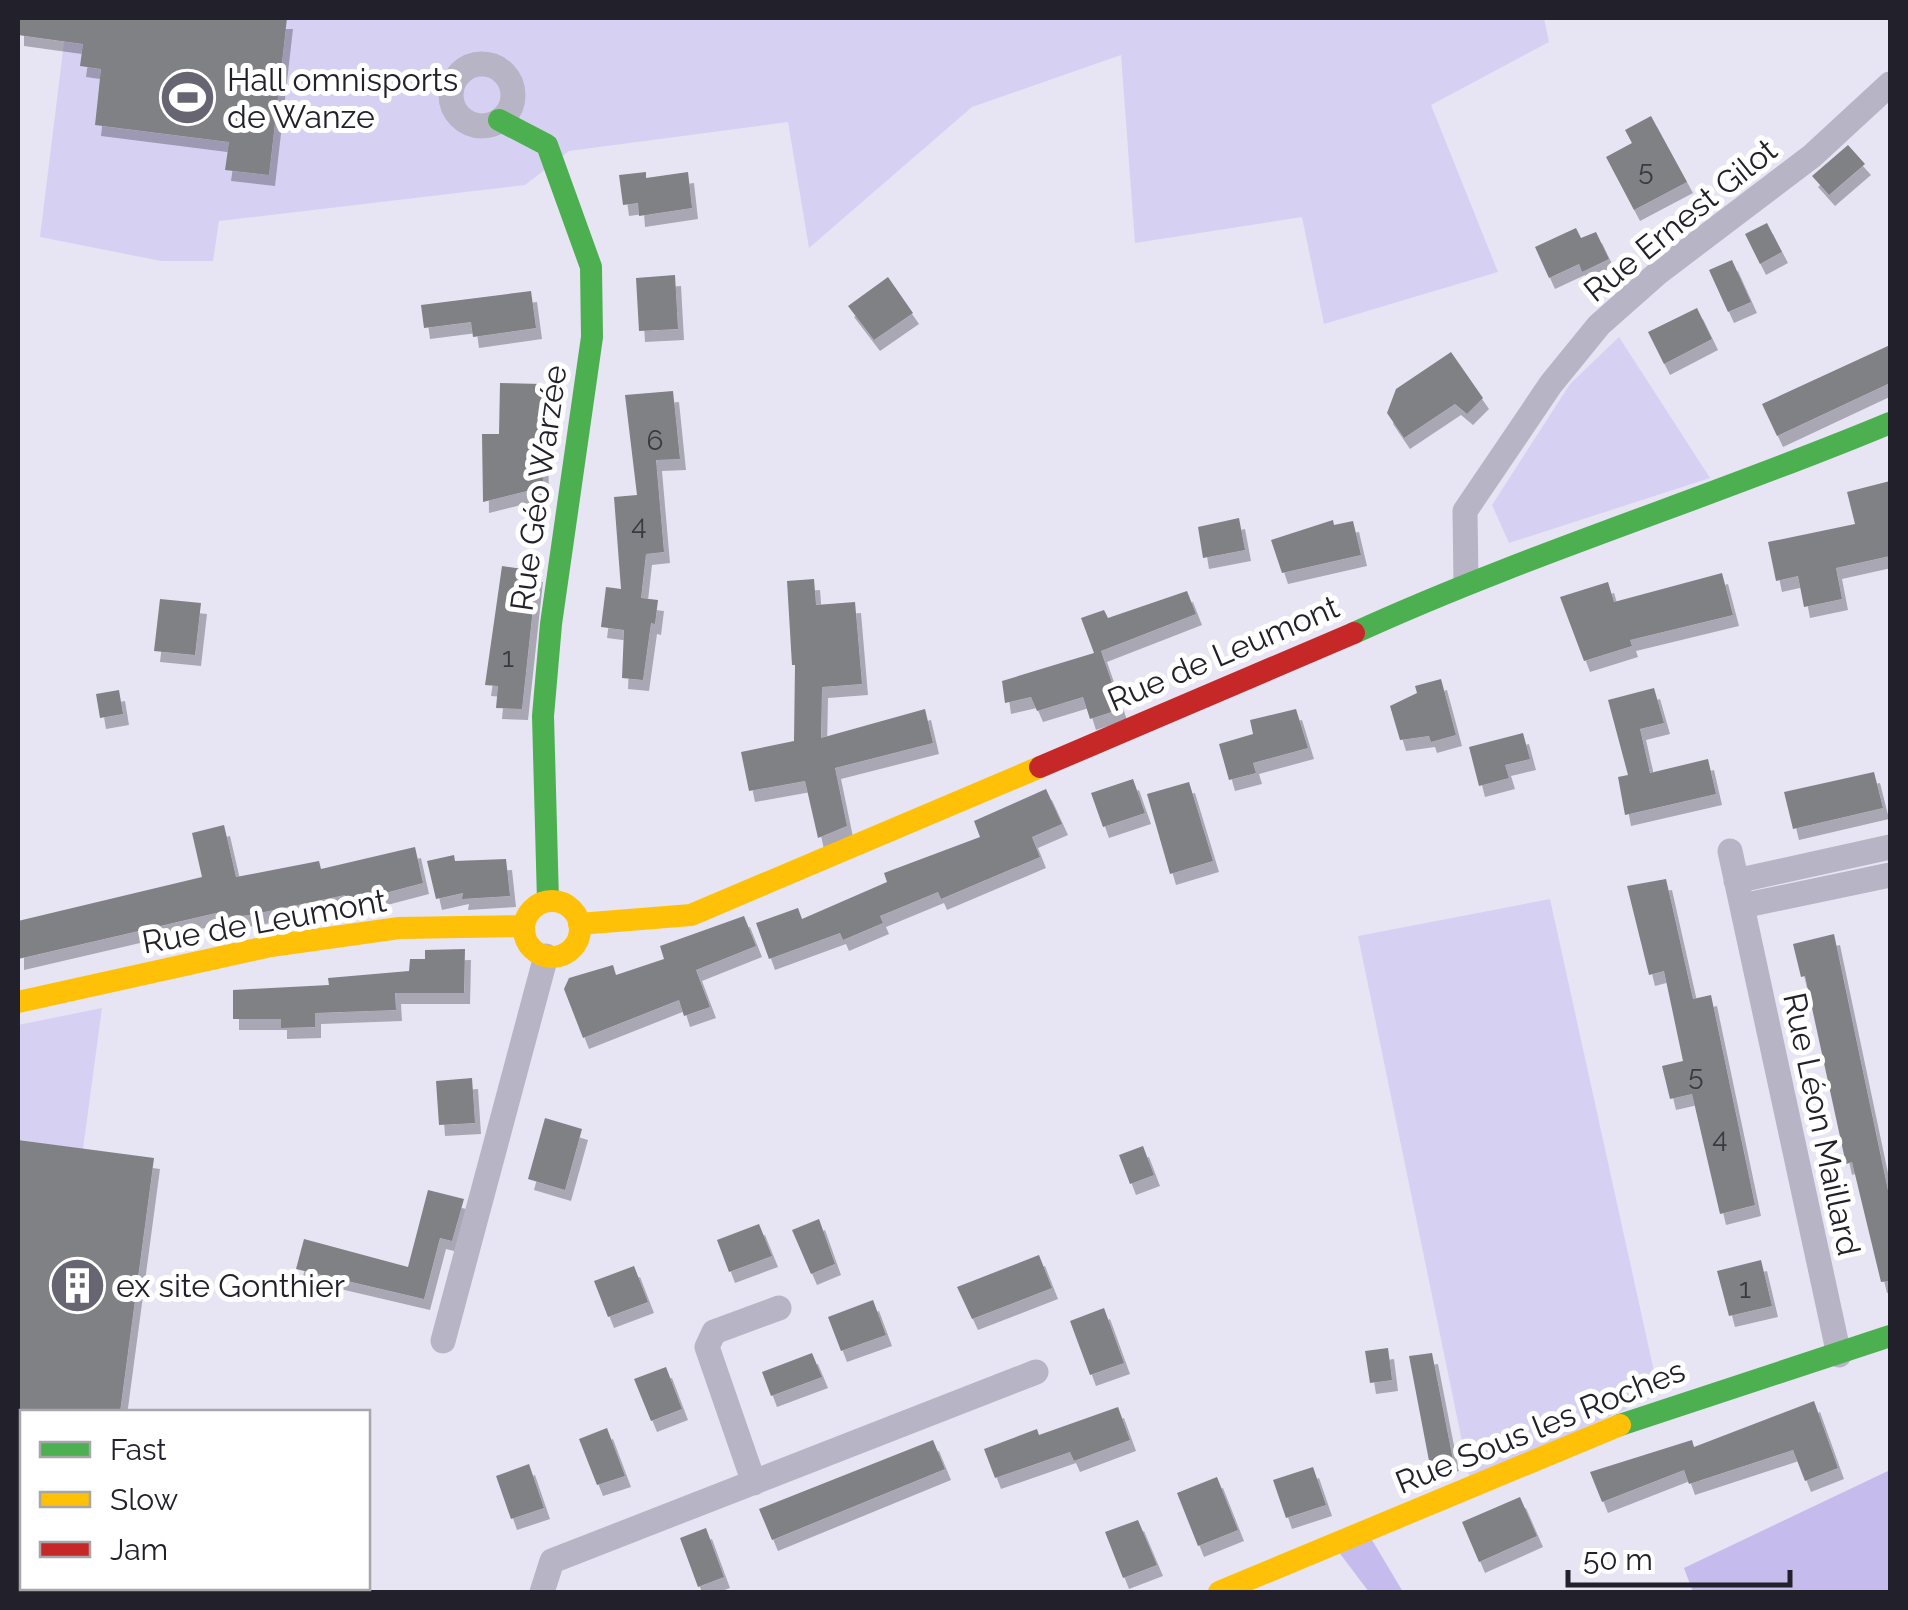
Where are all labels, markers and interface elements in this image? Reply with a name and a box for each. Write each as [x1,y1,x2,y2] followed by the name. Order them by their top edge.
[227,61,458,135] place label: Hall omnisports de Wanze
[158,67,218,127] sports icon: Hall omnisports de Wanze
[1576,131,1784,309] street label: Rue Ernest Gilot
[1638,154,1654,187] house number: 5
[502,363,574,613] street label: Rue Géo Warzée
[647,424,663,457] house number: 6
[631,508,647,541] house number: 4
[1102,588,1344,718] street label: Rue de Leumont
[502,641,514,674] house number: 1
[139,881,389,961] street label: Rue de Leumont
[1776,989,1868,1259] street label: Rue Léon Maillard
[1688,1059,1704,1092] house number: 5
[1712,1121,1728,1154] house number: 4
[47,1255,107,1315] building icon: ex site Gonthier
[116,1267,345,1304] place label: ex site Gonthier
[1739,1272,1751,1305] house number: 1
[1390,1351,1690,1501] street label: Rue Sous les Roches
[20,1410,370,1590] legend
[110,1432,167,1467] text: Fast
[110,1482,178,1517] text: Slow
[1568,1525,1790,1587] scale bar
[110,1532,168,1567] text: Jam
[1583,1542,1653,1577] text: 50 m

